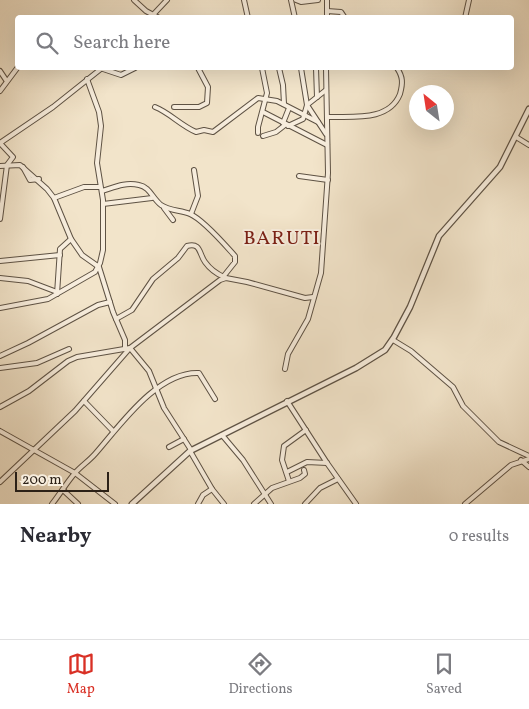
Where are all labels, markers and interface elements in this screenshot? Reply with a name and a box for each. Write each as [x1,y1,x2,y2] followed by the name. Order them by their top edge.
[15,15,514,70] search box
[33,29,61,57] icon: search
[73,30,170,56] text: Search here
[409,85,454,130] north arrow
[243,225,321,253] district label: BARUTI
[15,469,109,492] scale bar
[22,471,62,490] text: 200 m
[20,522,91,551] text: Nearby
[449,526,509,548] text: 0 results
[67,650,95,699] tab: Map
[228,650,293,699] tab: Directions
[426,650,462,699] tab: Saved

